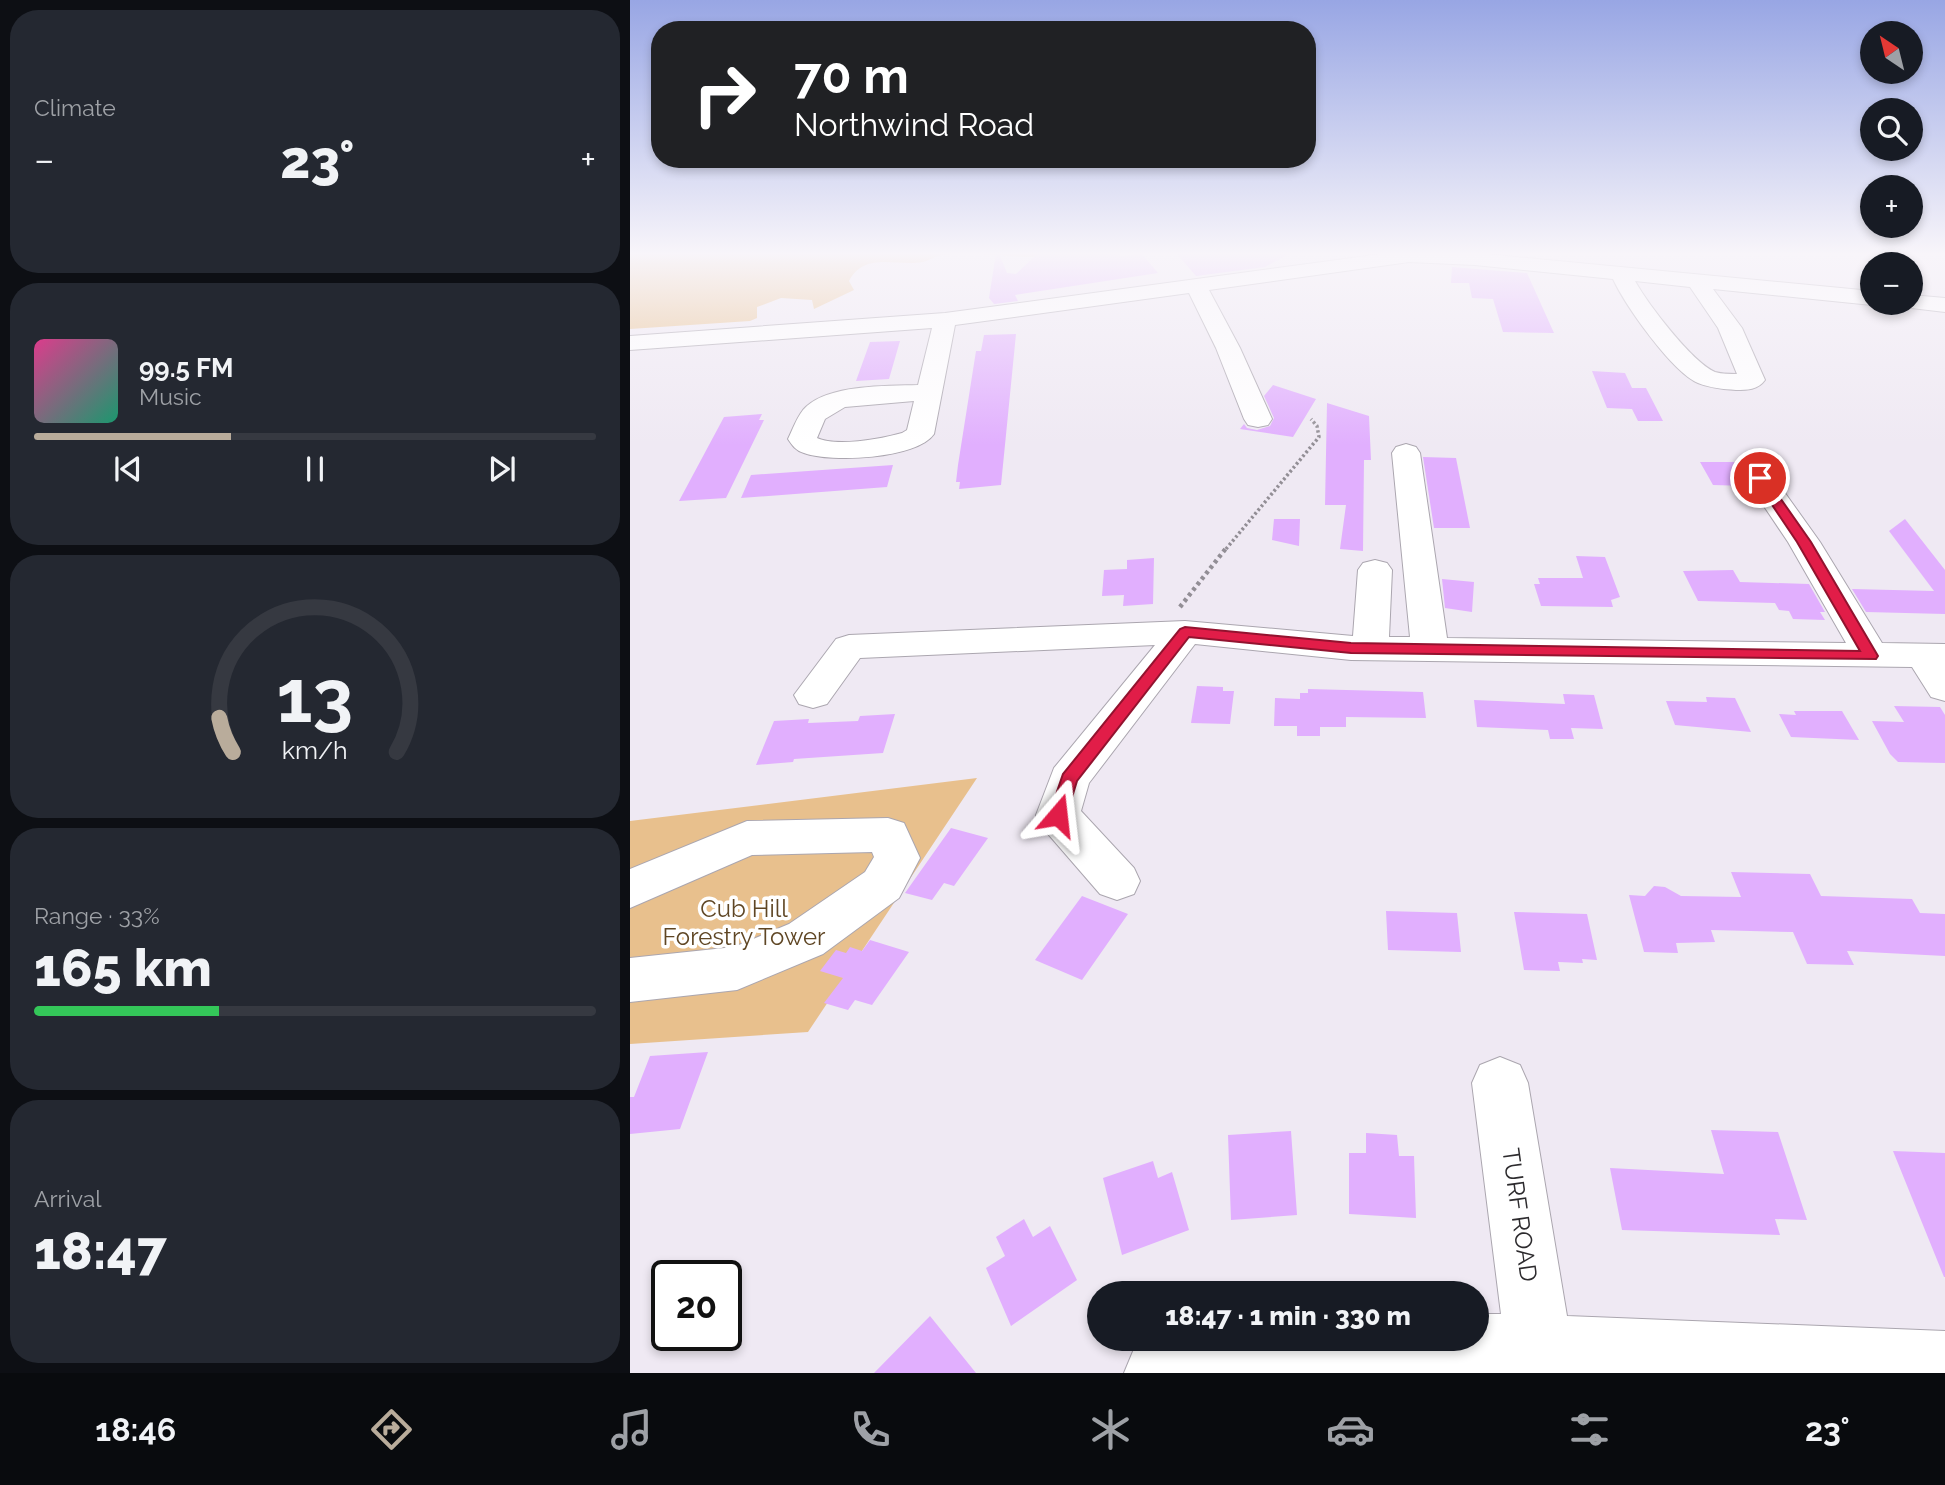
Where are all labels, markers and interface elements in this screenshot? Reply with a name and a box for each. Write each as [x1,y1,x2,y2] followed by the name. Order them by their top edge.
[1860,21,1923,84] north arrow
[1860,21,1923,315] map controls
[794,47,909,104] text: 70 m
[679,49,770,140] icon: right
[34,94,116,121] text: Climate
[1860,98,1923,161] button: search
[794,106,1034,143] text: Northwind Road
[280,129,354,190] text: 23°
[34,137,54,182] text: −
[580,137,596,182] text: +
[1860,175,1923,238] button: +
[1860,252,1923,315] button: −
[139,353,234,383] text: 99.5 FM
[139,383,202,410] text: Music
[1730,448,1790,508] pin
[109,450,147,488] icon: previous
[296,450,334,488] icon: pause
[483,450,521,488] icon: next
[1741,459,1779,497] icon: arrive
[277,655,353,740] text: 13
[282,735,348,765] text: km/h
[1021,778,1095,852] position arrow
[663,894,826,951] park label: Cub Hill Forestry Tower
[34,902,160,929] text: Range · 33%
[34,937,212,998] text: 165 km
[1496,1146,1544,1284] street label: TURF ROAD
[34,1185,101,1212] text: Arrival
[34,1220,167,1281] text: 18:47
[651,1260,742,1351] speed limit sign: 20
[1165,1301,1411,1331] text: 18:47 · 1 min · 330 m
[367,1405,416,1454] icon: directions
[607,1405,656,1454] icon: music
[846,1405,895,1454] icon: phone
[1086,1405,1135,1454] icon: climate
[1326,1405,1375,1454] icon: car
[1565,1405,1614,1454] icon: filters
[95,1411,176,1448] text: 18:46
[1805,1411,1850,1448] text: 23°

